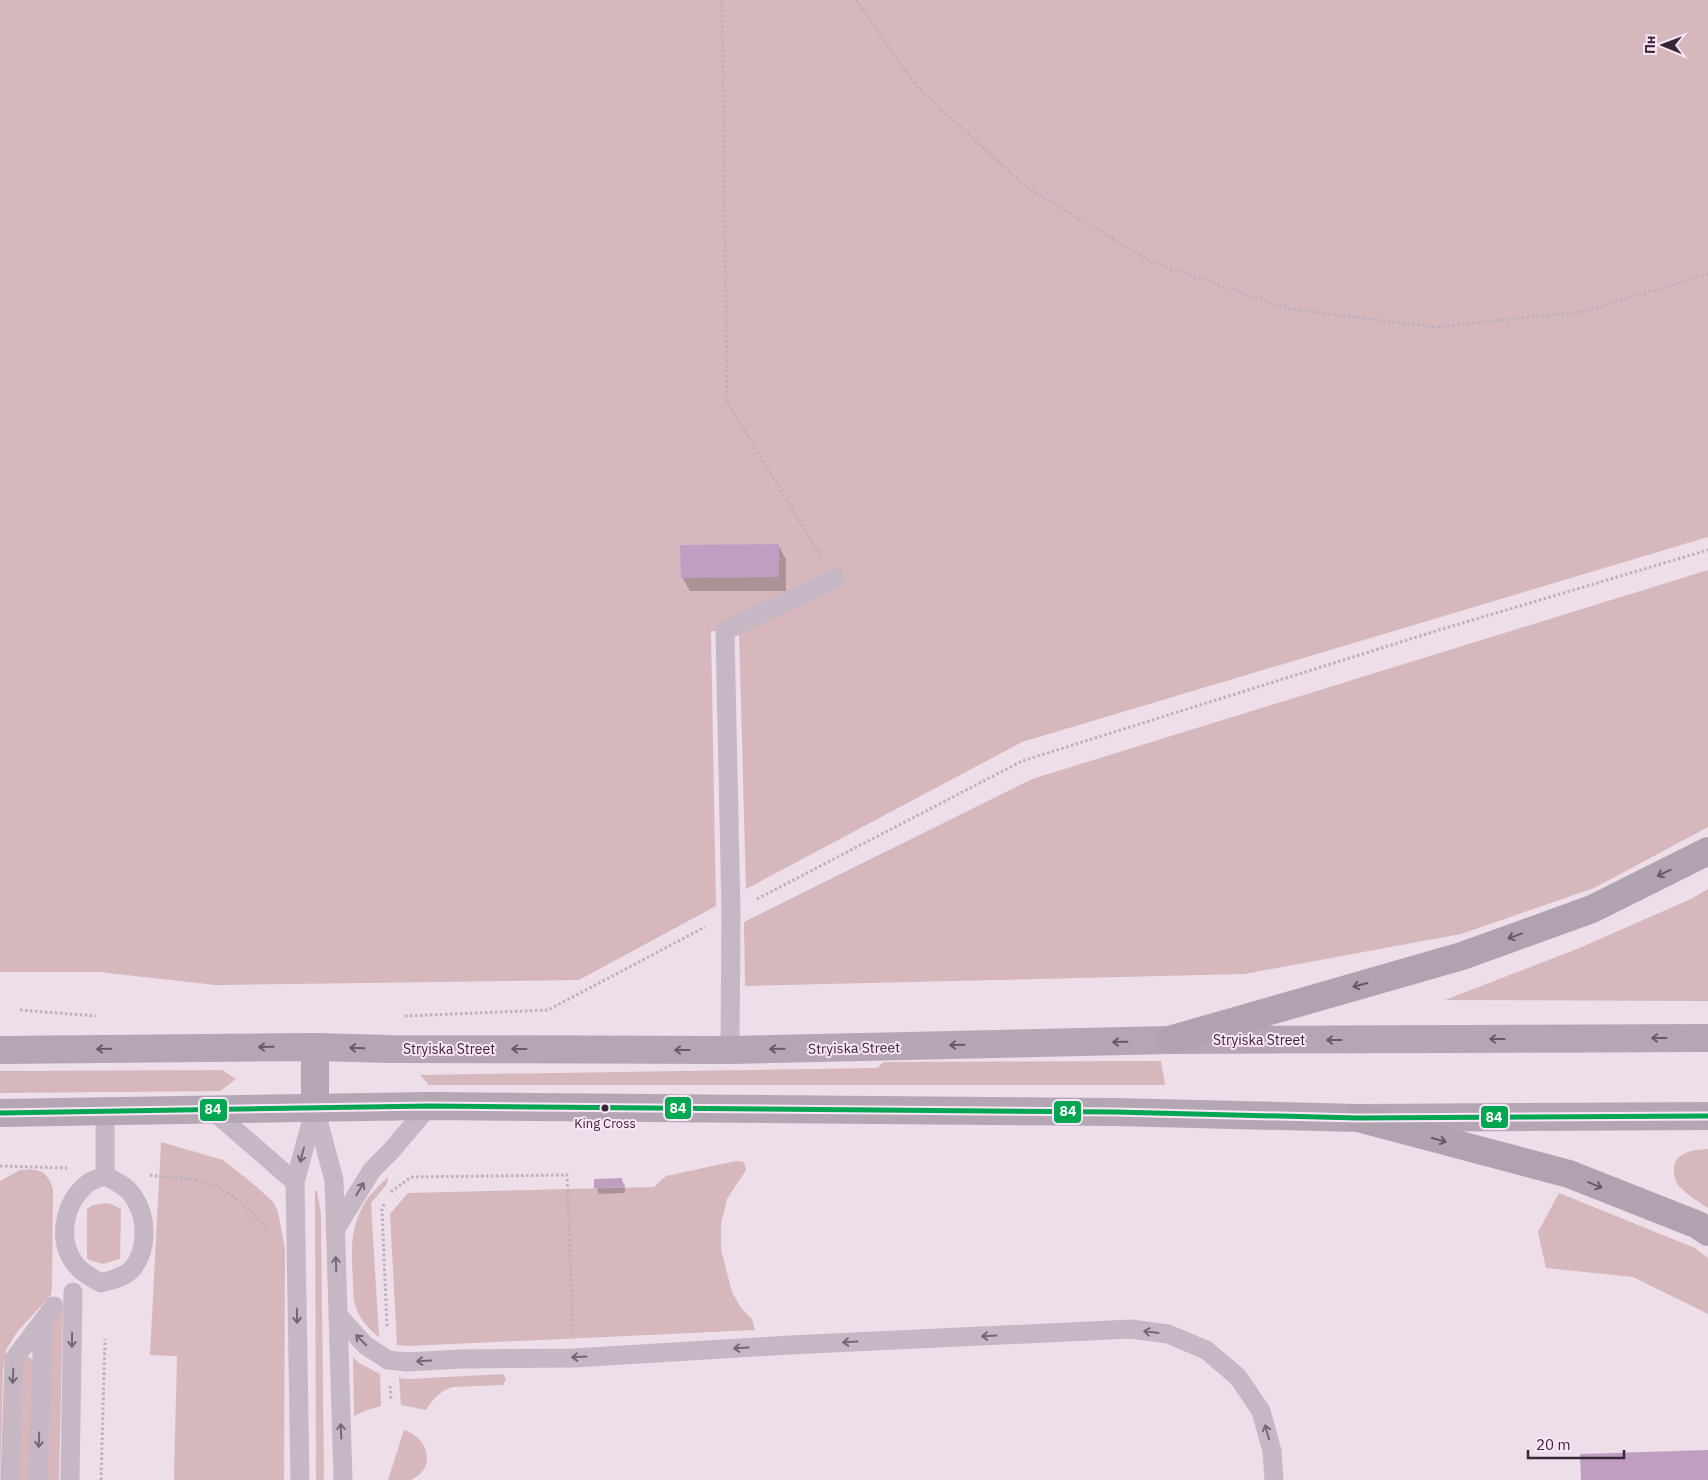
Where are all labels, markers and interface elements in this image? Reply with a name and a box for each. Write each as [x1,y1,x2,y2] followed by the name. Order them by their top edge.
[1638,20,1688,70] north arrow
[1641,35,1659,54] text: Пн
[1657,869,1672,878] one-way arrow
[1507,932,1523,942] one-way arrow
[1352,981,1368,991] one-way arrow
[1213,1031,1305,1049] street label: Stryiska Street
[1652,1033,1668,1043] one-way arrow
[1489,1034,1506,1044] one-way arrow
[1327,1035,1343,1045] one-way arrow
[1112,1037,1128,1046] one-way arrow
[808,1038,900,1058] street label: Stryiska Street
[403,1040,495,1058] street label: Stryiska Street
[950,1041,966,1050] one-way arrow
[259,1042,275,1052] one-way arrow
[349,1043,365,1053] one-way arrow
[96,1044,112,1054] one-way arrow
[511,1044,528,1054] one-way arrow
[674,1045,690,1055] one-way arrow
[770,1045,786,1054] one-way arrow
[664,1096,692,1120] line badge: 84
[199,1098,228,1122] line badge: 84
[670,1099,686,1117] text: 84
[205,1100,221,1118] text: 84
[1053,1100,1082,1124] line badge: 84
[1060,1102,1076,1120] text: 84
[600,1103,610,1113] marker: King Cross
[1480,1105,1509,1129] line badge: 84
[1486,1108,1502,1126] text: 84
[574,1115,636,1132] place label: King Cross
[1430,1136,1446,1145] one-way arrow
[297,1146,306,1162] one-way arrow
[1587,1180,1602,1190] one-way arrow
[356,1182,366,1196] one-way arrow
[331,1256,341,1272] one-way arrow
[292,1308,302,1324] one-way arrow
[1144,1327,1160,1337] one-way arrow
[982,1331,998,1340] one-way arrow
[67,1332,77,1348] one-way arrow
[355,1334,367,1346] one-way arrow
[842,1338,858,1347] one-way arrow
[733,1344,749,1353] one-way arrow
[571,1353,587,1362] one-way arrow
[417,1357,433,1366] one-way arrow
[8,1368,18,1384] one-way arrow
[337,1424,346,1440] one-way arrow
[1261,1425,1271,1441] one-way arrow
[1528,1428,1624,1460] scale bar
[35,1431,44,1447] one-way arrow
[1536,1435,1571,1454] text: 20 m

